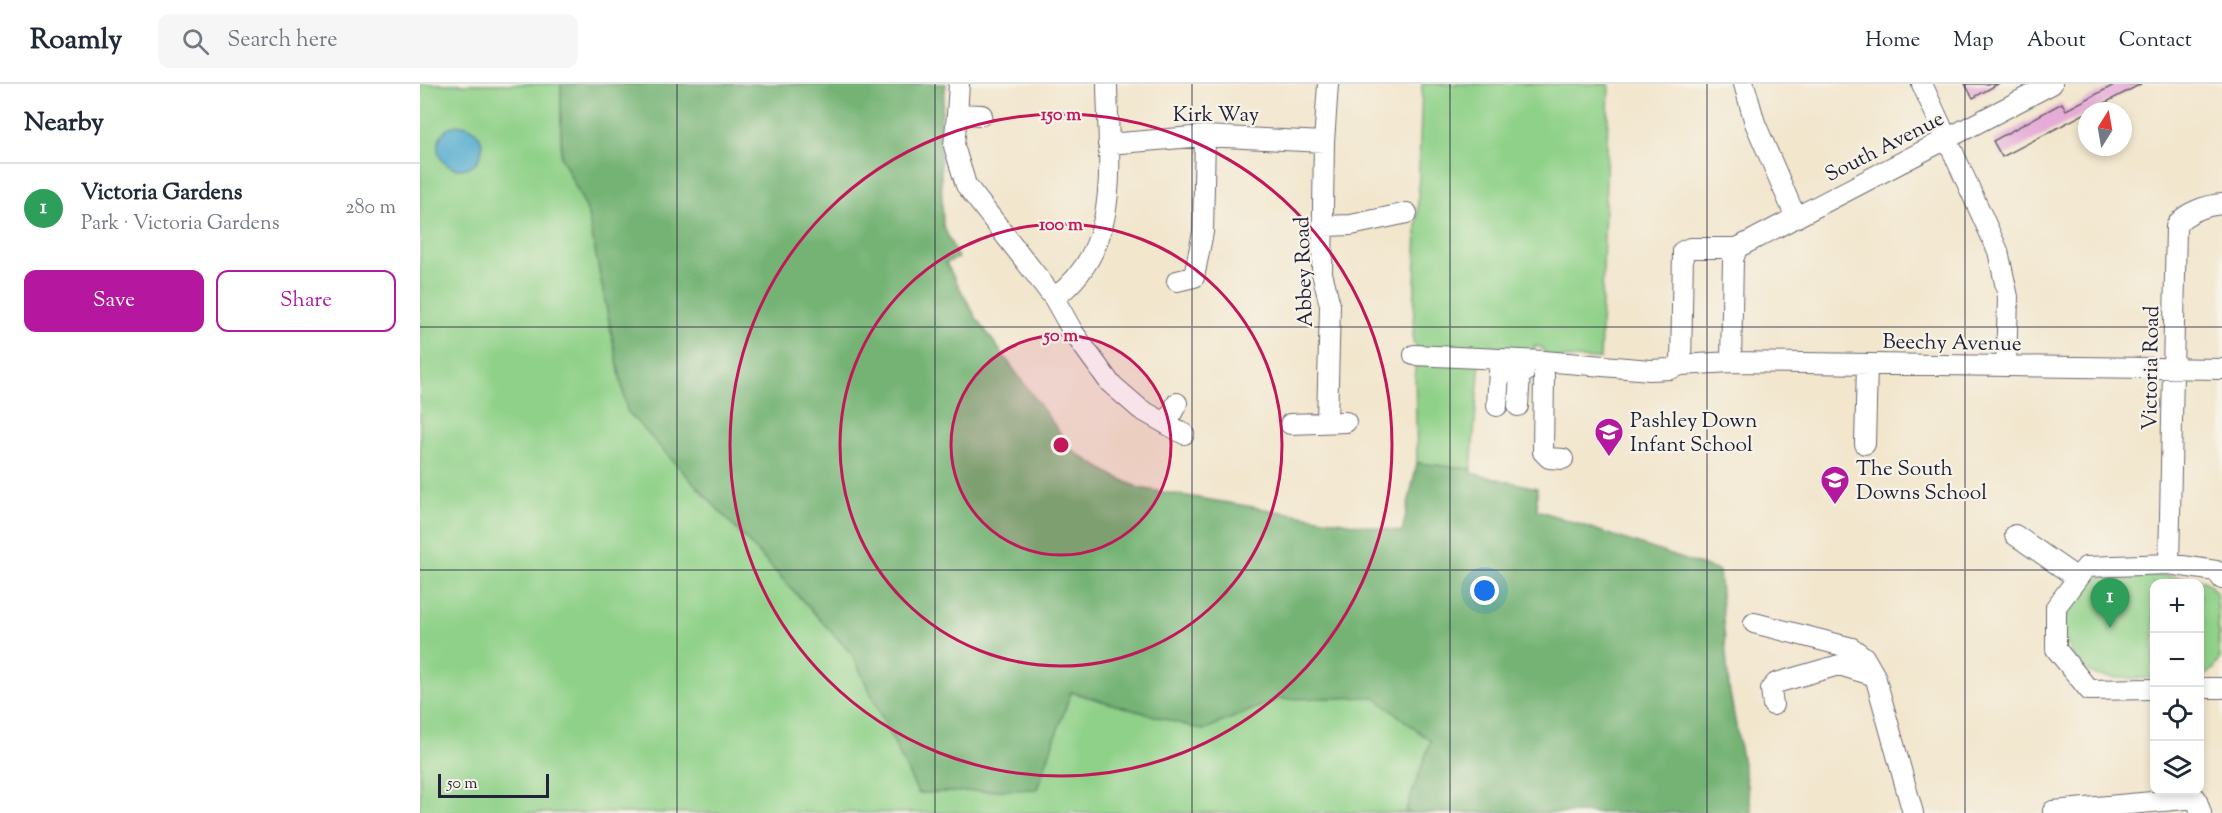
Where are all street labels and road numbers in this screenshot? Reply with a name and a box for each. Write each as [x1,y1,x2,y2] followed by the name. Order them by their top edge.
[1173,101,1260,131] street label: Kirk Way
[1820,105,1950,191] street label: South Avenue
[1288,216,1322,328] street label: Abbey Road
[2136,305,2168,431] street label: Victoria Road
[1882,328,2022,360] street label: Beechy Avenue

